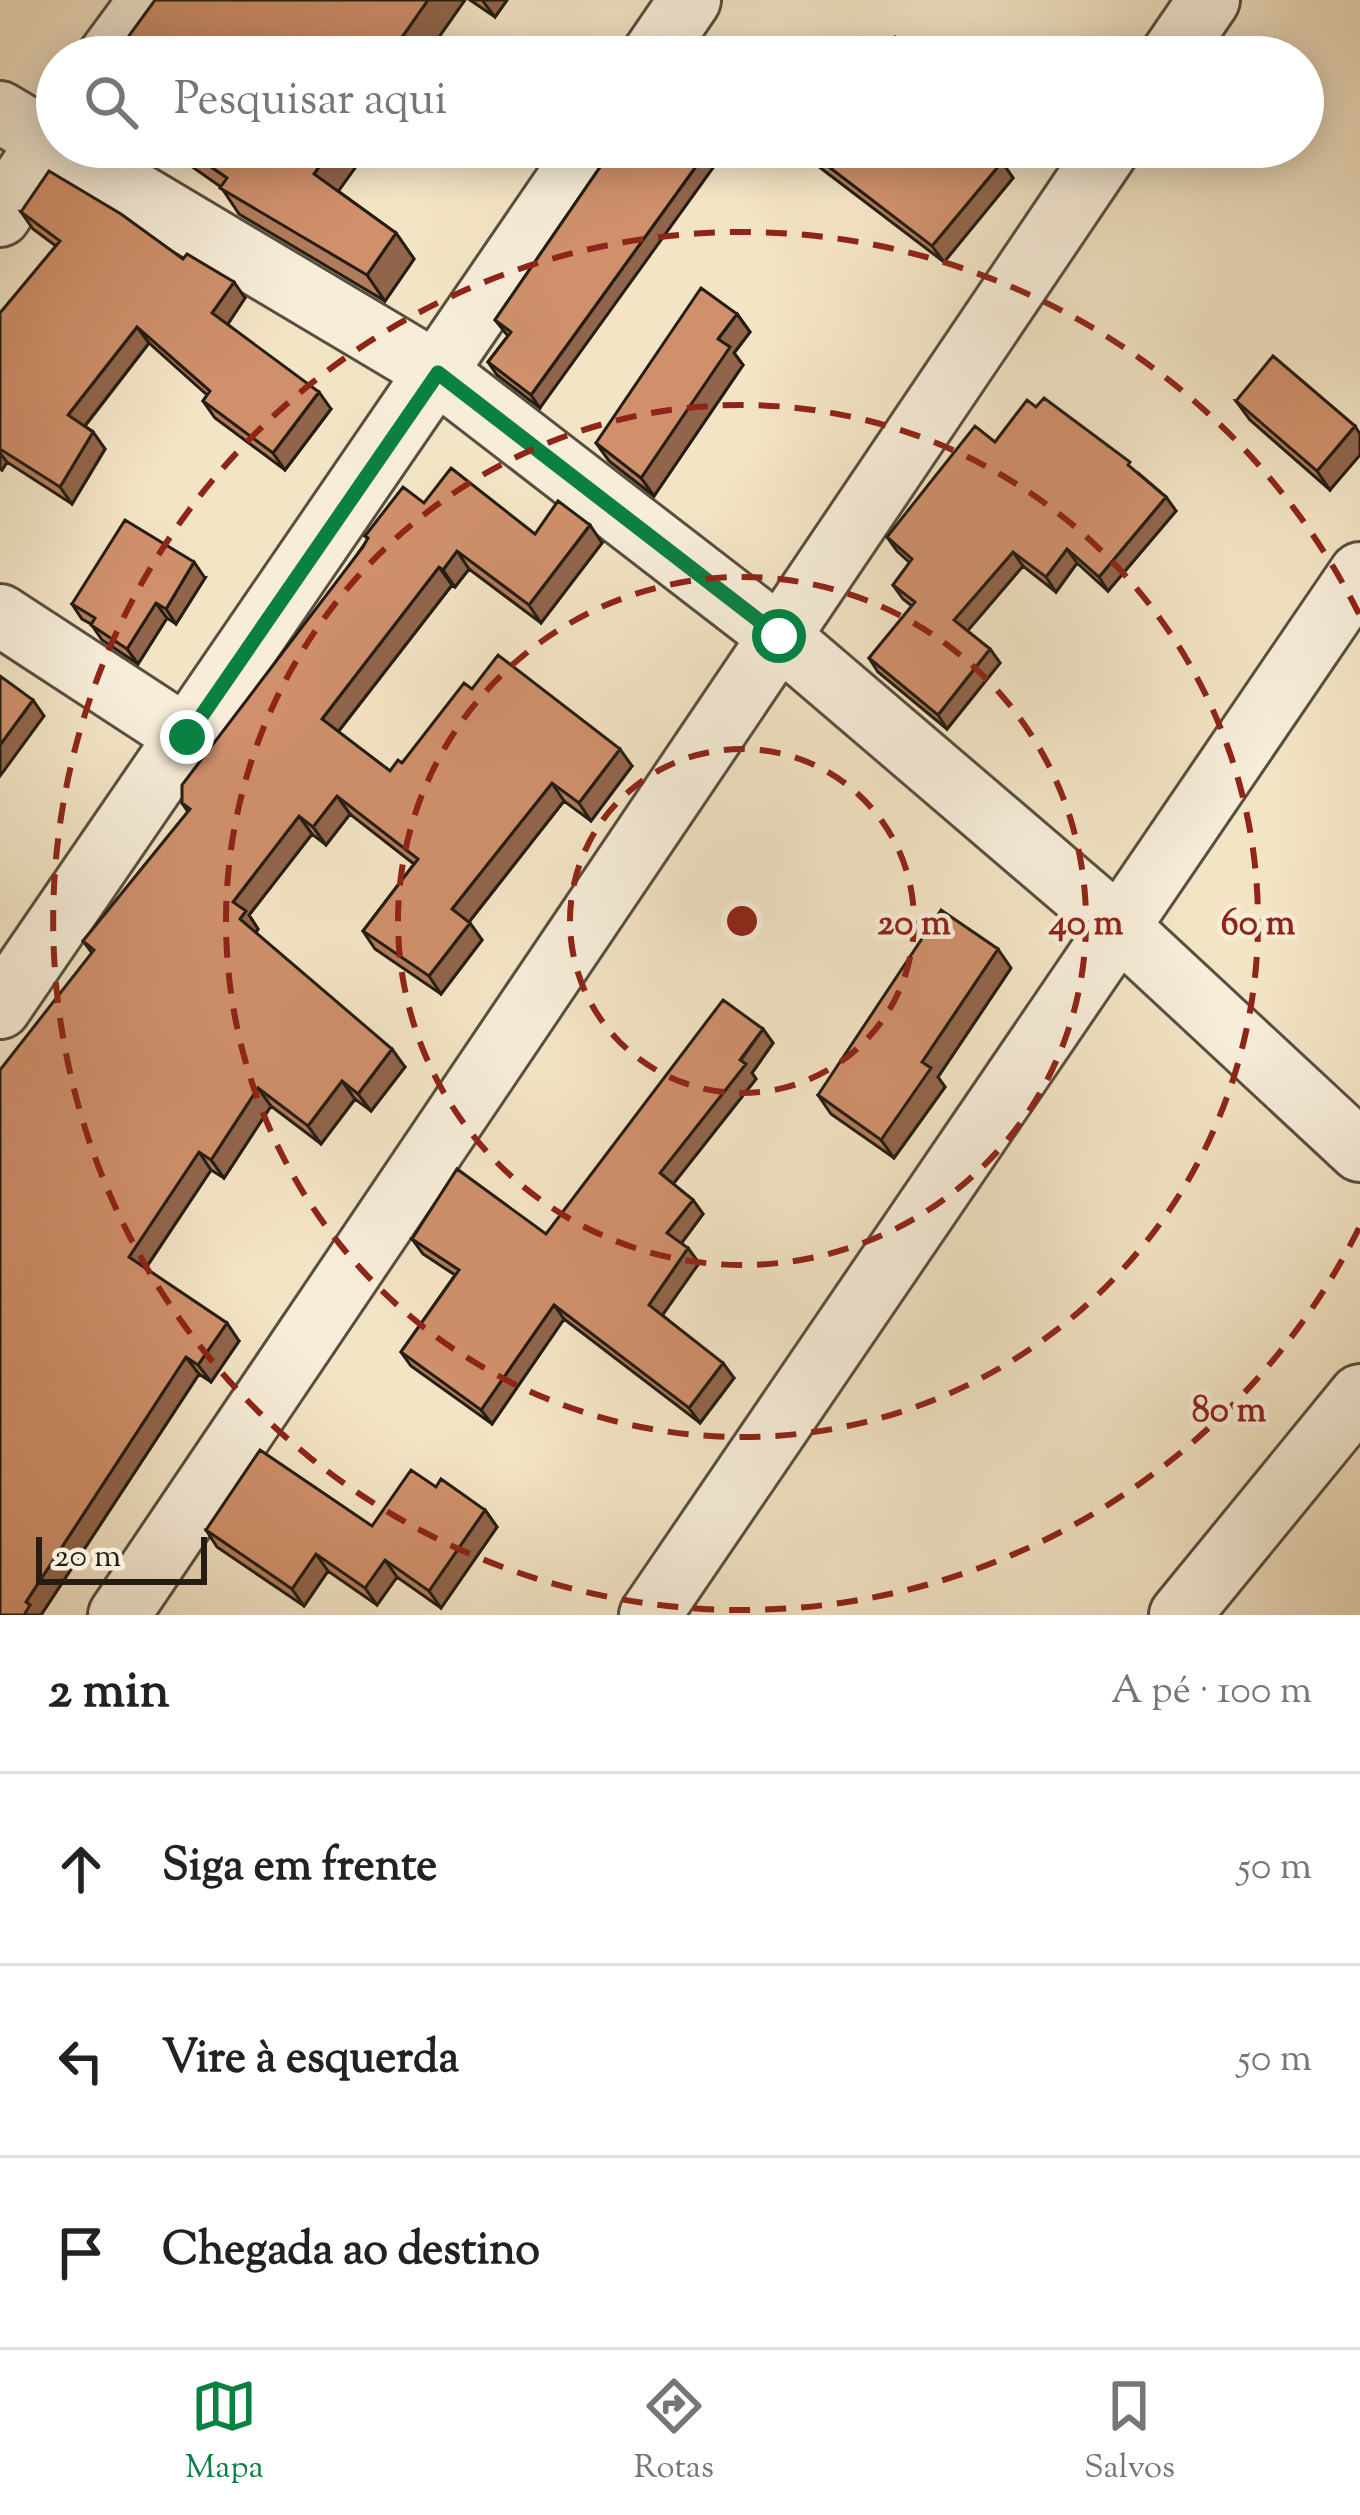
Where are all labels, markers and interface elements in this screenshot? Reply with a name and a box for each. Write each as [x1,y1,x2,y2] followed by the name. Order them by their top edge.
[36,36,1324,168] search box
[78,69,144,135] icon: search
[174,70,447,135] text: Pesquisar aqui
[752,609,806,663] route start
[160,710,214,764] route end
[877,899,951,951] text: 20 m
[1048,899,1123,951] text: 40 m
[1221,899,1295,951] text: 60 m
[721,900,763,942] centre of rings
[1192,1386,1266,1438] text: 80 m
[36,1531,207,1584] scale bar
[54,1534,121,1582] text: 20 m
[48,1657,170,1730] text: 2 min
[1111,1665,1312,1721] text: A pé · 100 m
[48,1836,114,1902] icon: ahead
[162,1836,437,1901] text: Siga em frente
[1237,1841,1312,1897] text: 50 m
[48,2028,114,2094] icon: left
[162,2028,459,2093] text: Vire à esquerda
[1237,2033,1312,2089] text: 50 m
[48,2220,114,2286] icon: arrive
[162,2220,540,2285] text: Chegada ao destino
[185,2373,264,2493] tab: Mapa
[634,2373,714,2493] tab: Rotas
[1084,2373,1175,2493] tab: Salvos

